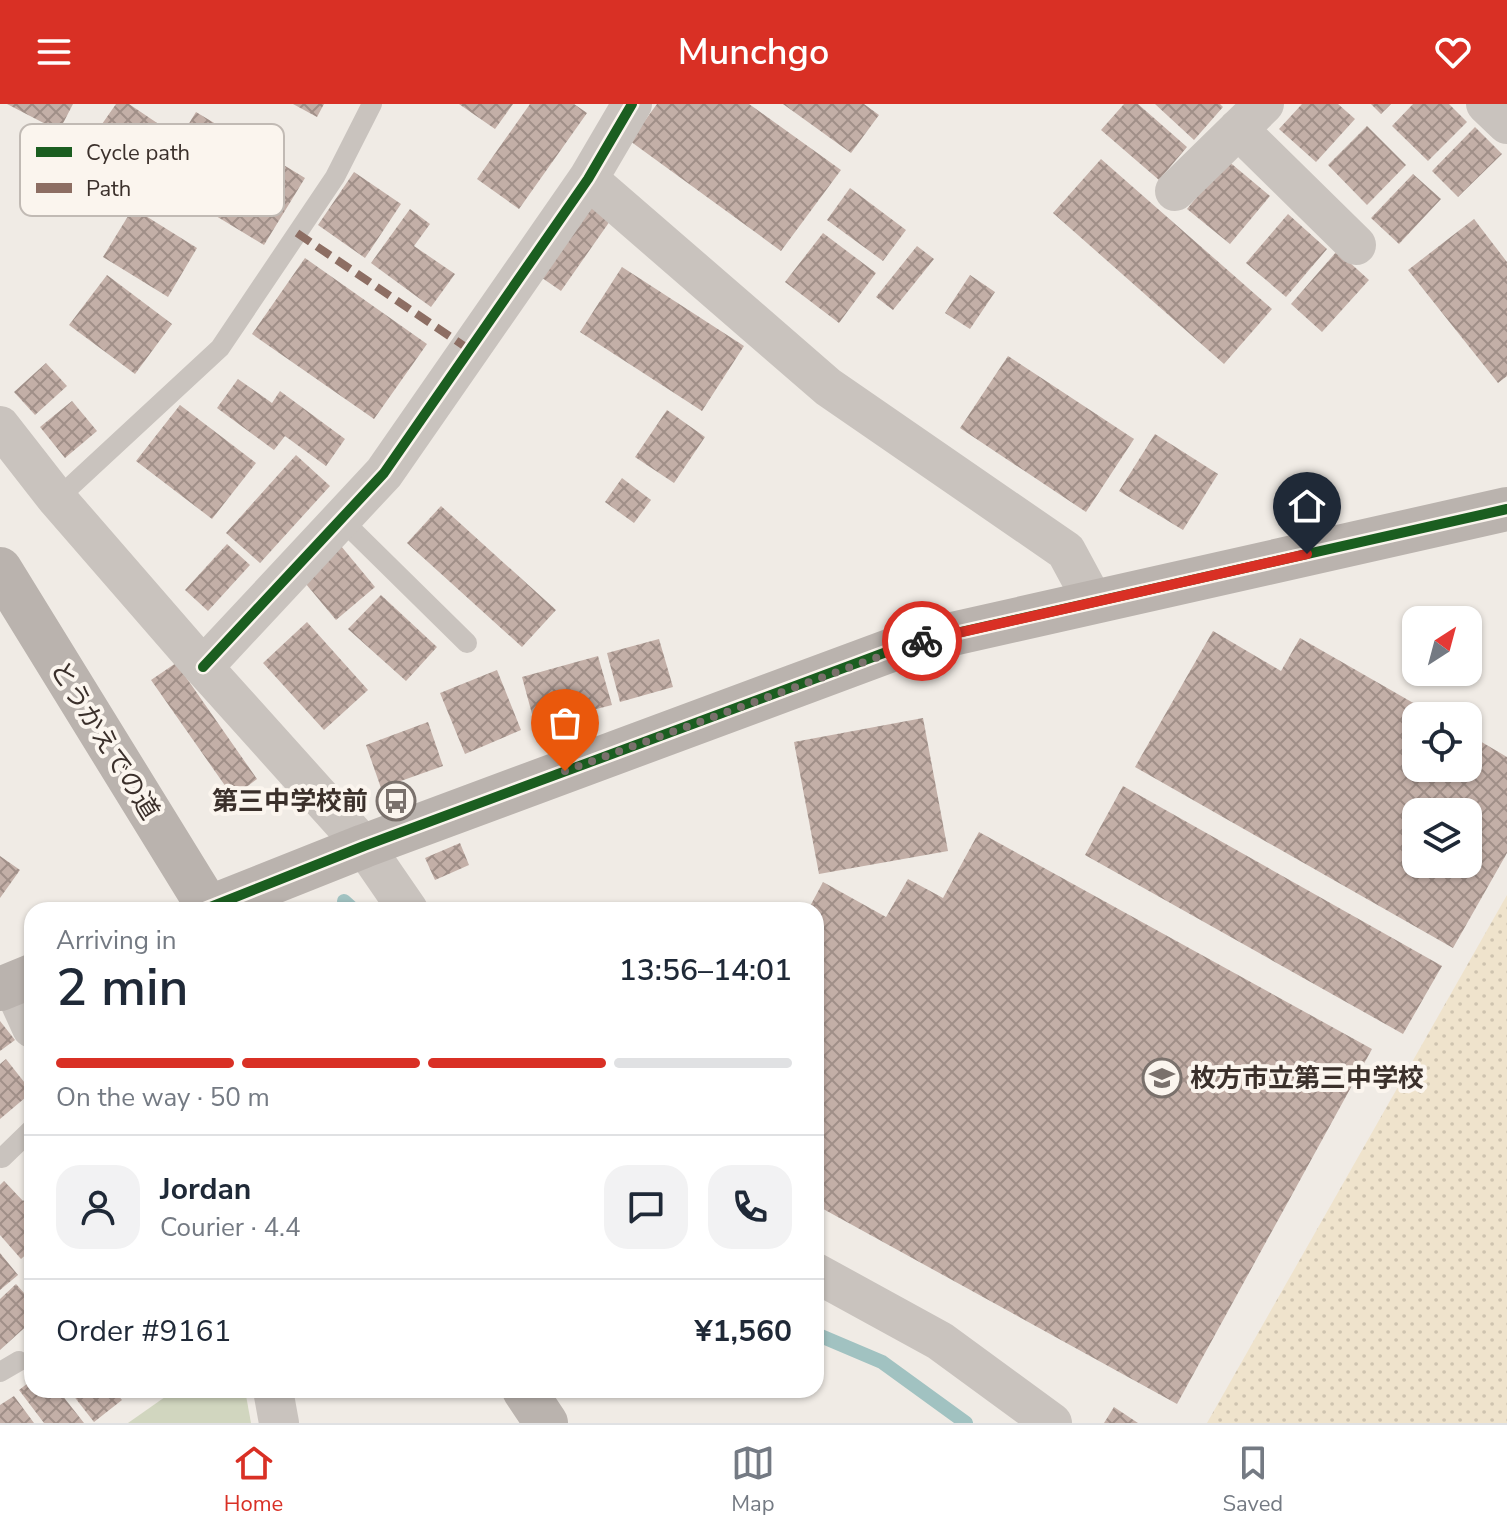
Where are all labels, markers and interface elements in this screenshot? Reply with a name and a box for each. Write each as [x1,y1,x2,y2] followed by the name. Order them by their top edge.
[678,28,829,77] text: Munchgo
[32,30,76,74] icon: menu
[1431,30,1475,74] icon: heart
[20,124,284,216] legend
[86,138,190,168] text: Cycle path
[86,174,131,204] text: Path
[1273,472,1341,554] pin
[1285,484,1329,528] icon: home
[882,601,962,681] courier
[1402,606,1482,686] north arrow
[1402,606,1482,878] map controls
[900,619,944,663] icon: bike
[42,654,167,826] street label: とうかえでの道
[531,689,599,771] pin
[543,701,587,745] icon: bag
[1402,702,1482,782] button: locate
[375,780,417,822] bus stop icon: 第三中学校前
[212,784,368,819] place label: 第三中学校前
[1402,798,1482,878] button: layers
[56,923,177,958] text: Arriving in
[619,950,792,991] text: 13:56–14:01
[56,952,189,1023] text: 2 min
[1141,1057,1183,1099] school or university icon: 枚方市立第三中学校
[1190,1061,1424,1096] place label: 枚方市立第三中学校
[56,1080,270,1115] text: On the way · 50 m
[56,1165,140,1249] button: person
[604,1165,688,1249] button: chat
[708,1165,792,1249] button: phone
[160,1169,251,1210] text: Jordan
[160,1210,301,1245] text: Courier · 4.4
[56,1311,231,1352] text: Order #9161
[695,1311,792,1352] text: ¥1,560
[224,1441,283,1519] tab: Home
[731,1441,775,1519] tab: Map
[1222,1441,1283,1519] tab: Saved

